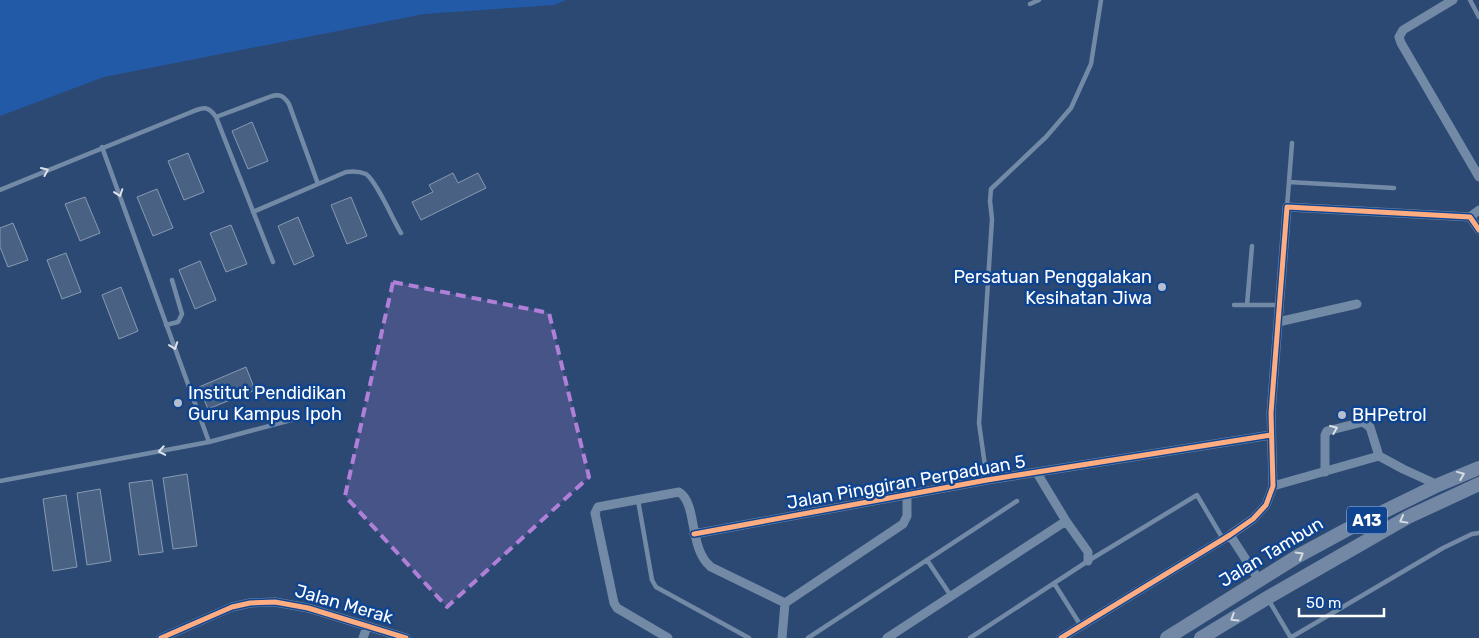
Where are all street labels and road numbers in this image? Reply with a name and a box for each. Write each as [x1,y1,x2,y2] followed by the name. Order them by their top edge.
[785,450,1027,514] street label: Jalan Pinggiran Perpaduan 5
[1347,506,1387,534] road number: A13
[1215,512,1327,592] street label: Jalan Tambun
[292,579,396,629] street label: Jalan Merak

